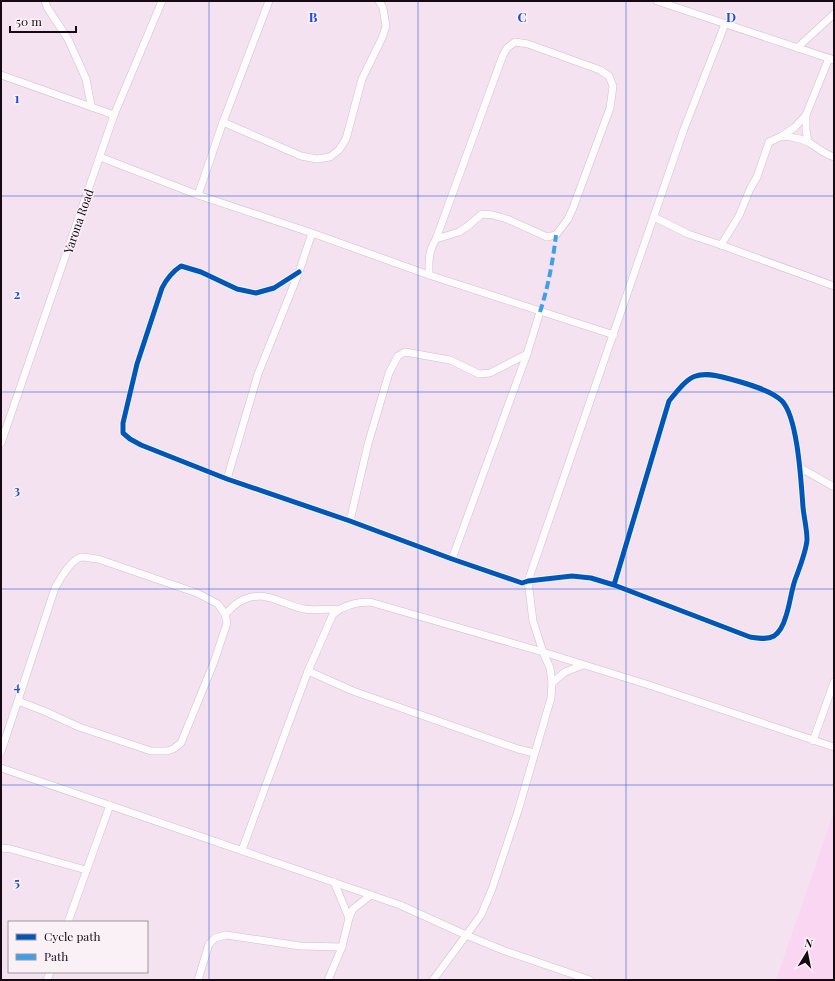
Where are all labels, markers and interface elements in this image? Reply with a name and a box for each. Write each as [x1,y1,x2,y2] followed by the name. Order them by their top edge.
[10,8,76,34] scale bar
[309,8,318,25] text: B
[517,8,527,25] text: C
[726,8,736,25] text: D
[16,13,42,29] text: 50 m
[15,89,20,106] text: 1
[59,187,97,256] street label: Yarona Road
[14,285,21,302] text: 2
[14,481,20,498] text: 3
[14,677,21,694] text: 4
[14,873,20,890] text: 5
[8,921,148,973] legend
[44,928,101,944] text: Cycle path
[787,933,827,973] north arrow
[804,935,814,951] text: N
[44,948,68,964] text: Path

